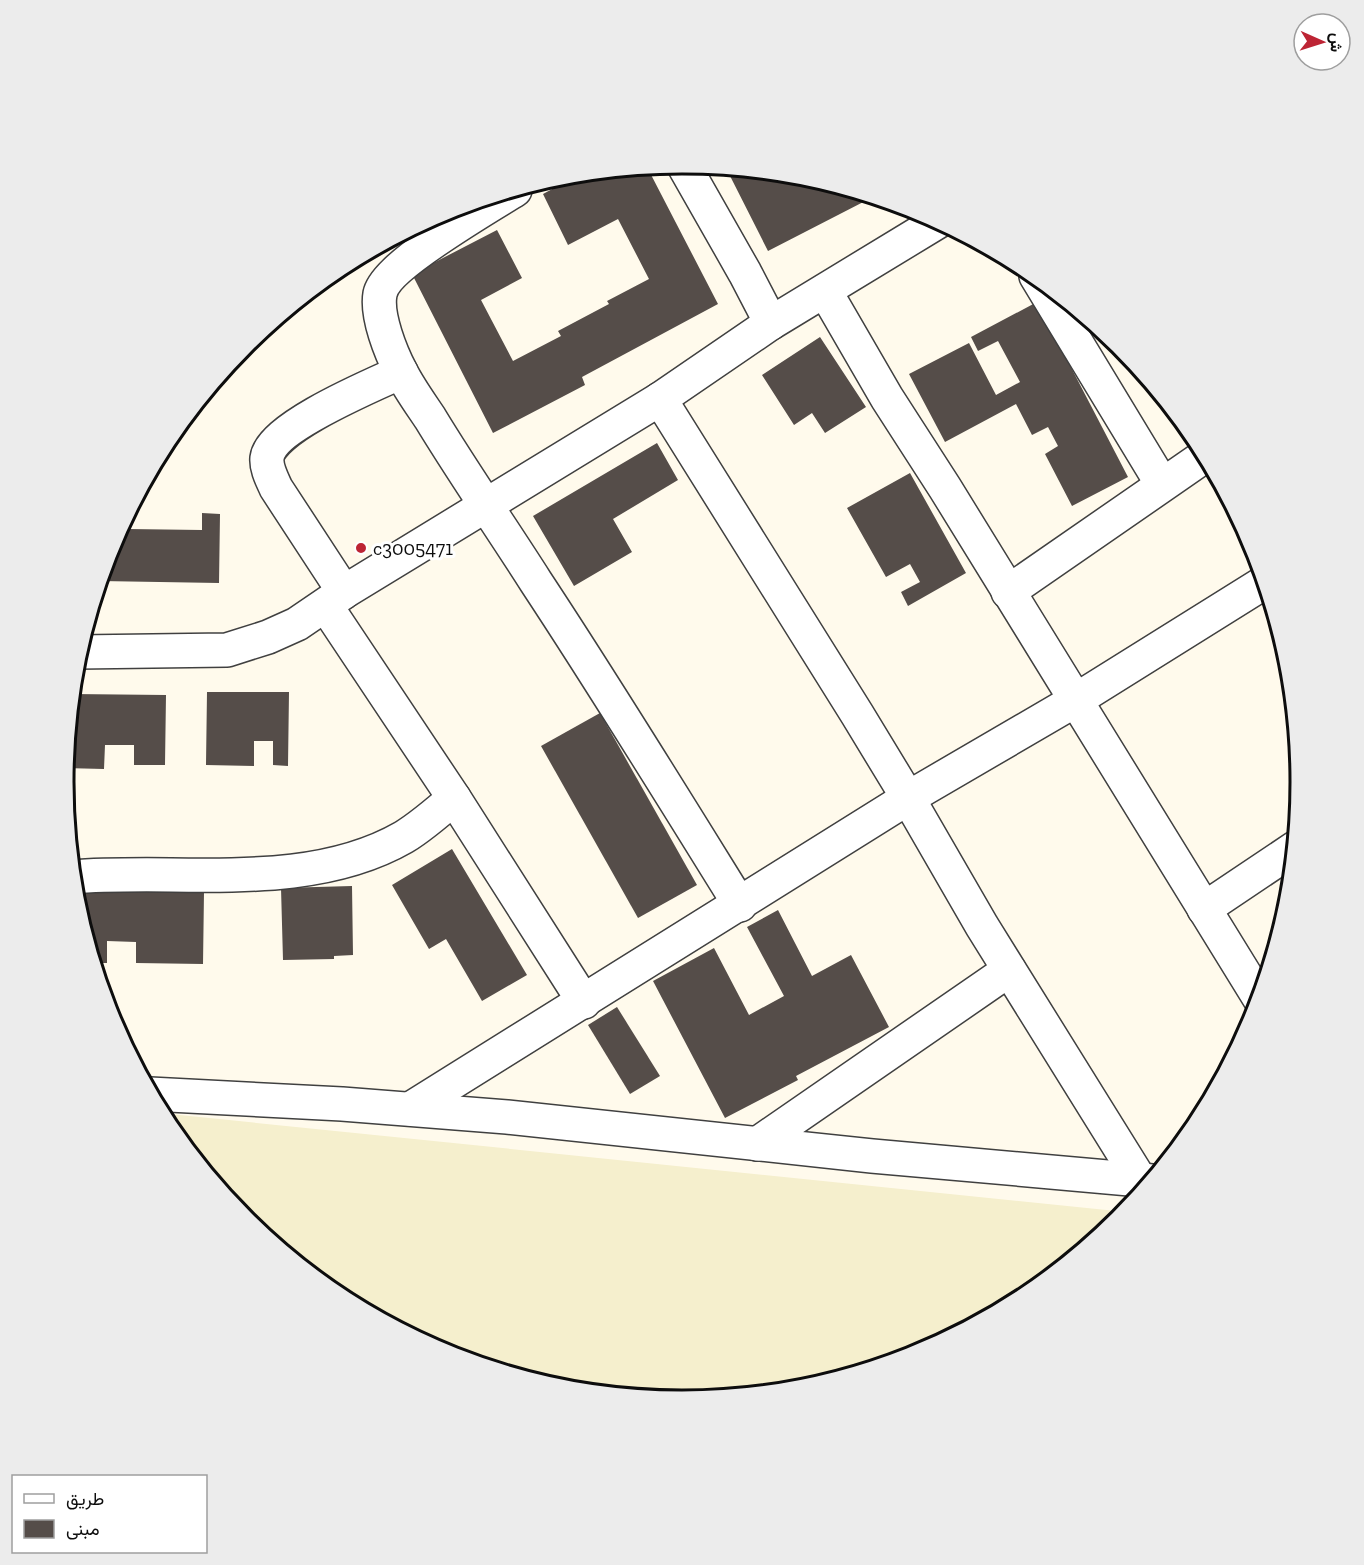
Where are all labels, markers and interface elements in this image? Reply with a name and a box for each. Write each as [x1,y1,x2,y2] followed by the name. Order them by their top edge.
[1292,12,1352,72] north arrow
[1326,33,1346,53] text: ش
[373,536,453,560] place label: c3005471
[354,541,368,555] marker: c3005471
[12,1475,207,1553] legend
[66,1488,104,1510] text: طريق
[66,1518,100,1540] text: مبنى

